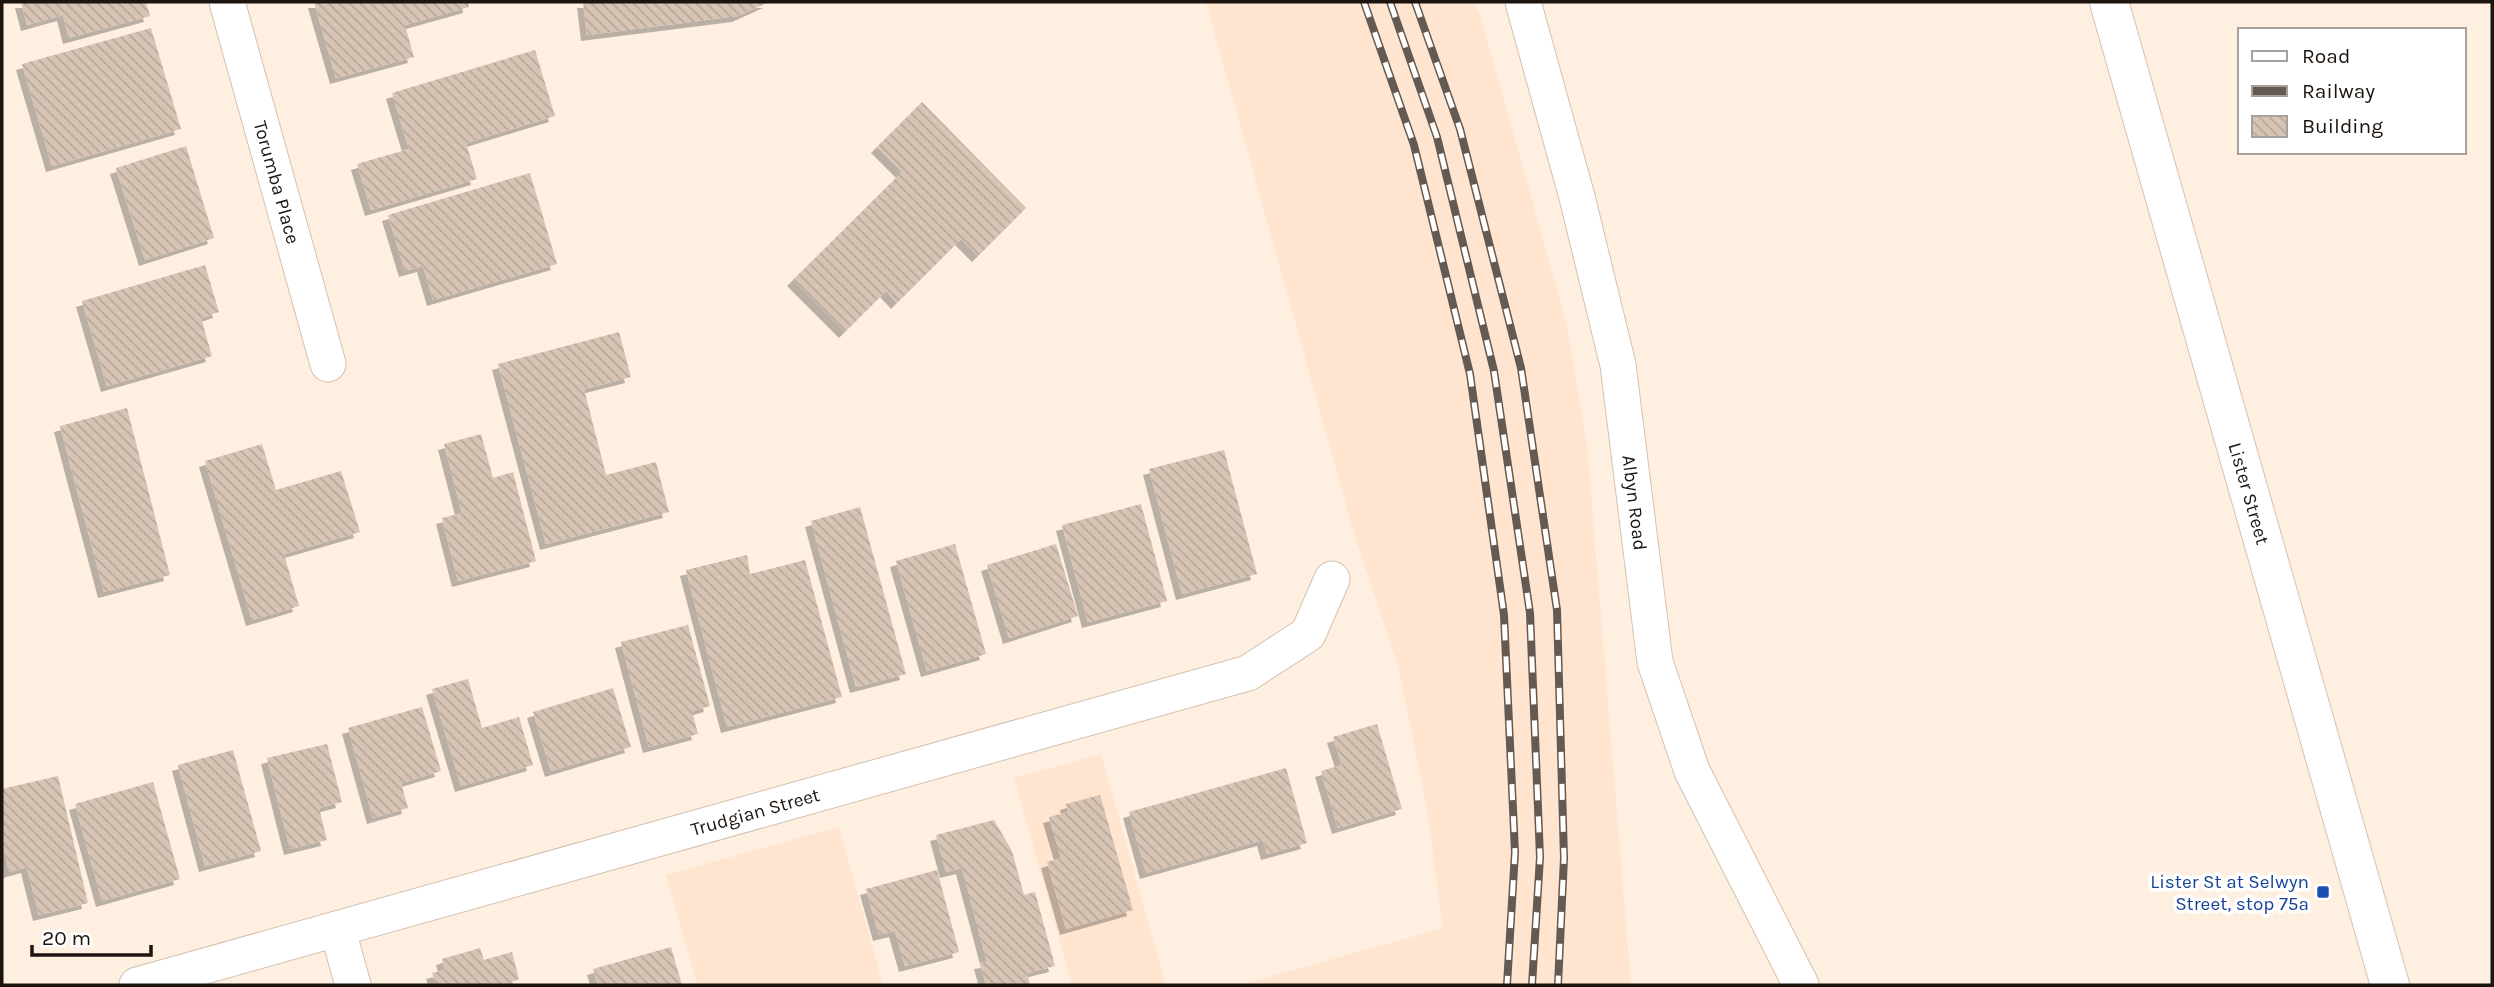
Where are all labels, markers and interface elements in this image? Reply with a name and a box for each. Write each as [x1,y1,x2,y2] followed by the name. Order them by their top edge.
[2238,28,2466,154] legend
[2302,44,2350,68] text: Road
[2302,79,2375,103] text: Railway
[2302,114,2383,138] text: Building
[249,118,304,246] street label: Torumba Place
[2223,440,2274,547] street label: Lister Street
[1617,454,1651,552] street label: Albyn Road
[688,784,822,841] street label: Trudgian Street
[2150,871,2309,915] place label: Lister St at Selwyn Street, stop 75a
[2315,884,2331,900] marker: Lister St at Selwyn Street, stop 75a
[32,914,150,958] scale bar
[42,926,91,950] text: 20 m

